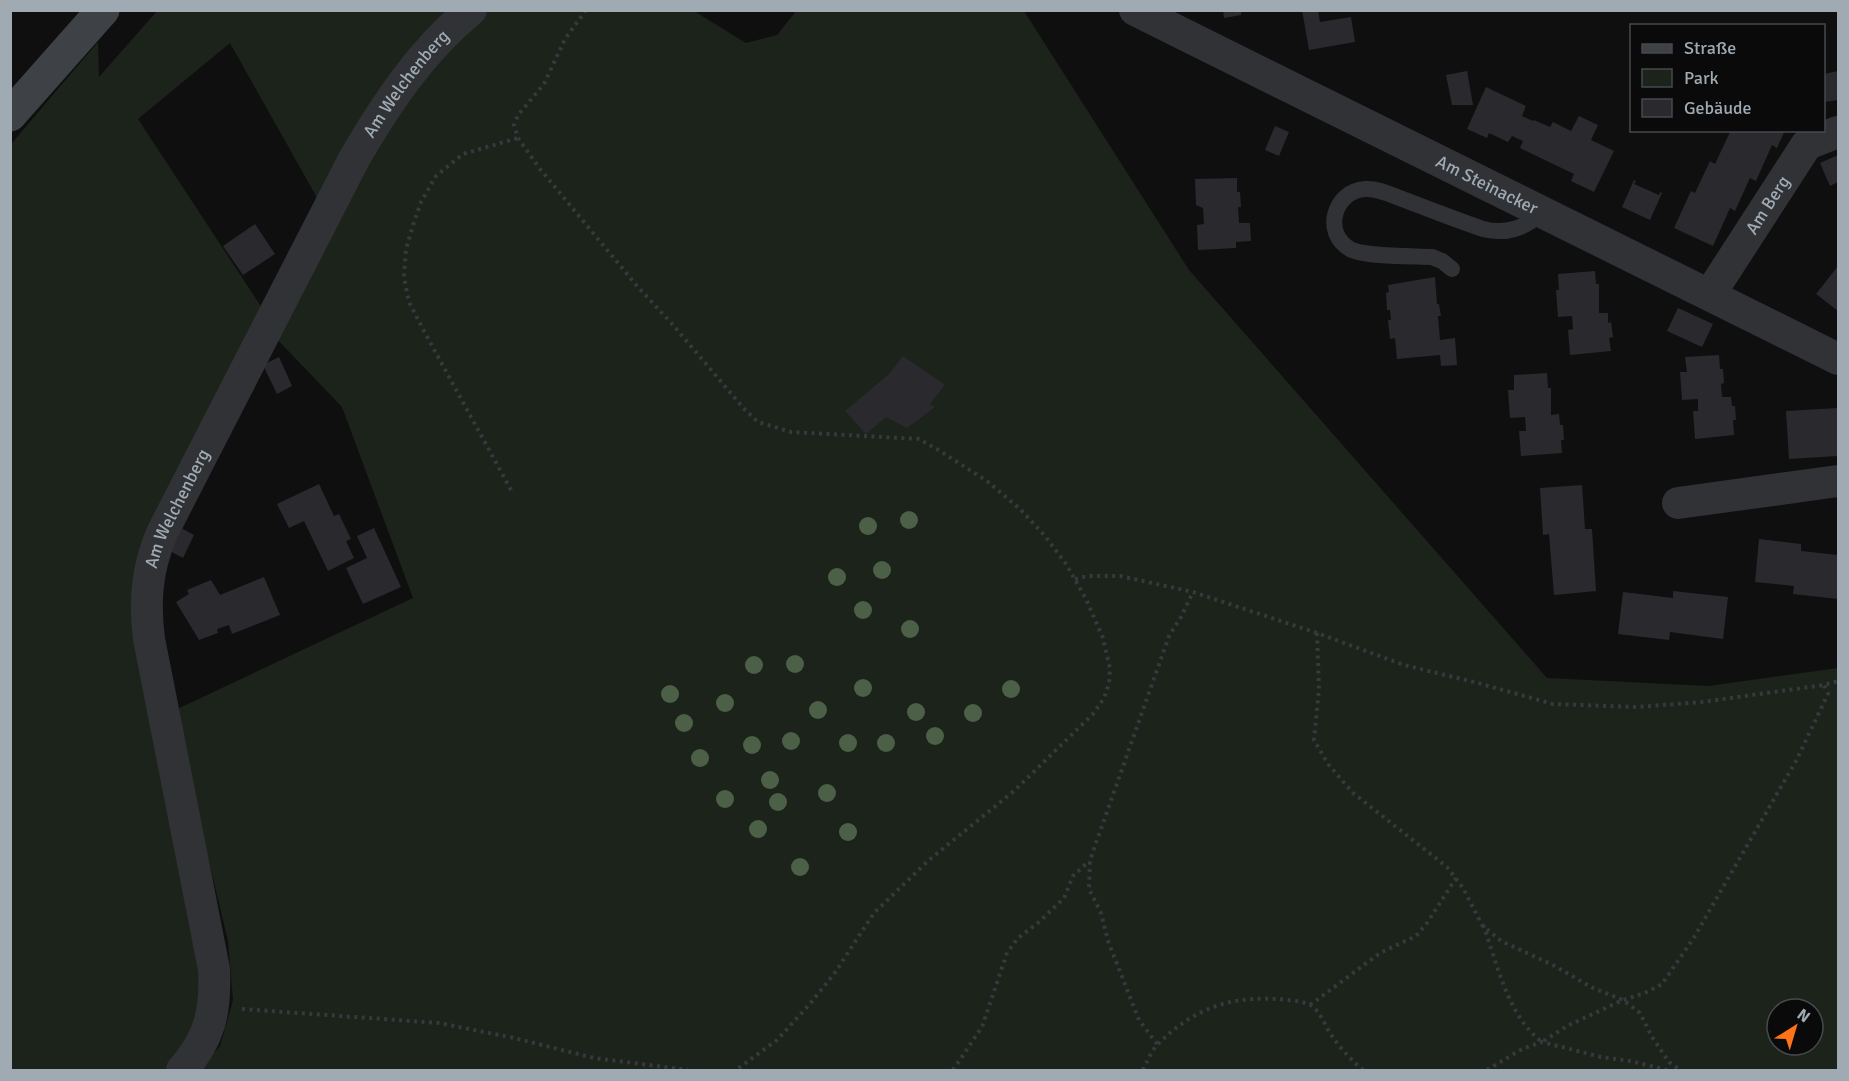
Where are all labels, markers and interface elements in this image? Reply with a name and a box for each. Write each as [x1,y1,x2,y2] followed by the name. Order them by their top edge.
[1630,24,1825,132] legend
[358,25,454,142] street label: Am Welchenberg
[1684,37,1736,59] text: Straße
[1684,67,1719,89] text: Park
[1684,97,1752,119] text: Gebäude
[1432,150,1542,219] street label: Am Steinacker
[1741,172,1795,238] street label: Am Berg
[140,445,214,571] street label: Am Welchenberg
[1765,997,1825,1057] north arrow
[1793,1004,1814,1027] text: N

